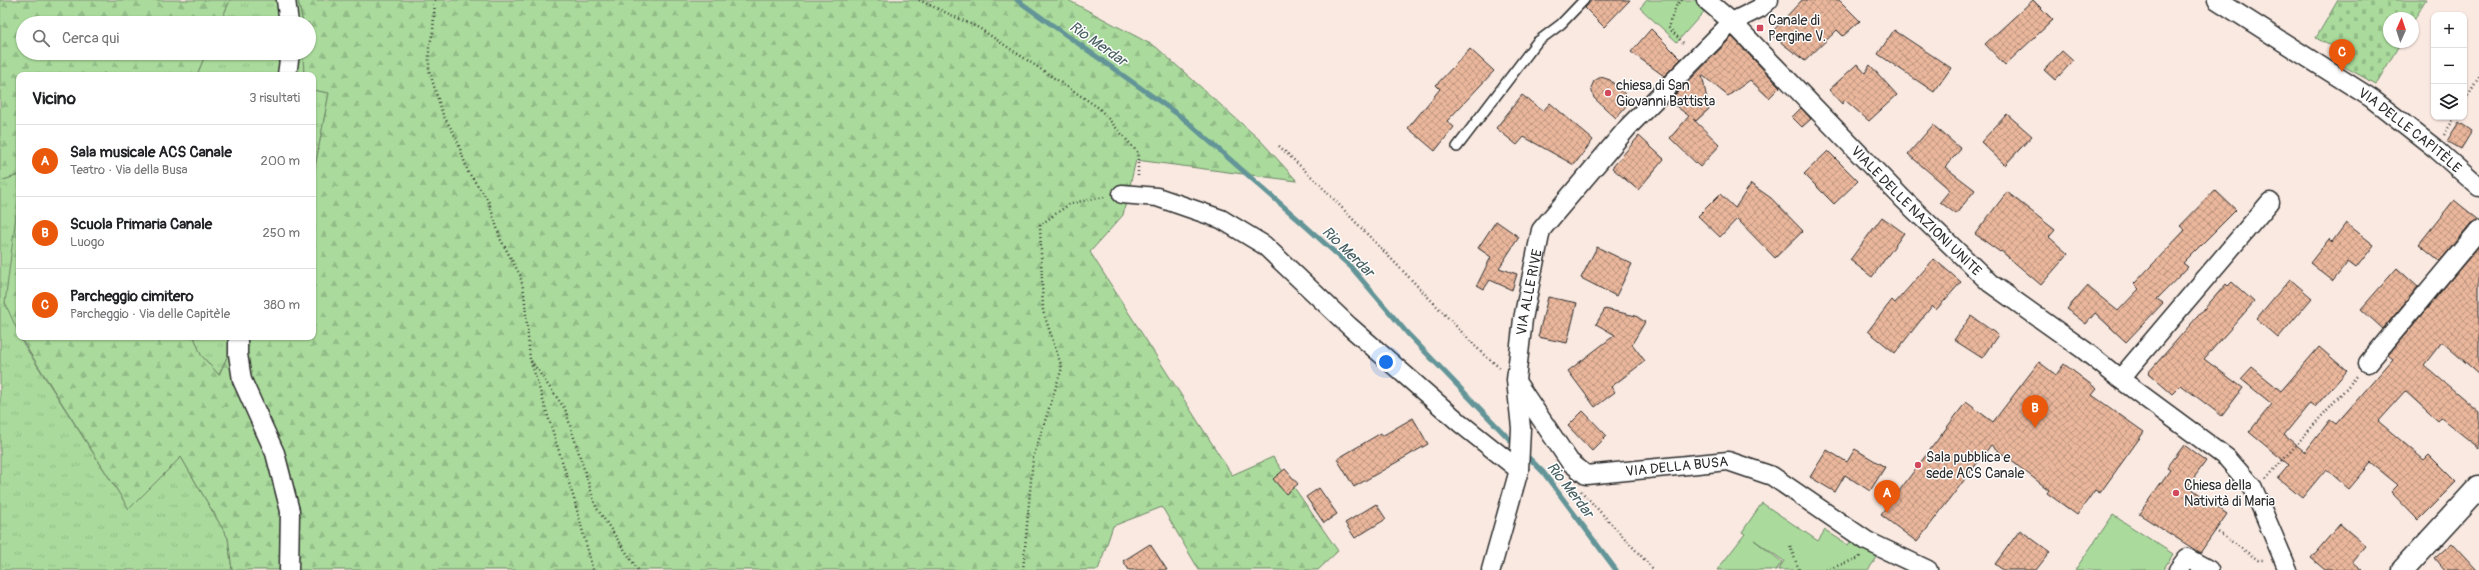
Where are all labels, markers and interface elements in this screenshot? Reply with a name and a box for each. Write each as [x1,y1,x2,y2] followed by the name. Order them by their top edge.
[1768,12,1826,45] place label: Canale di Pergine V.
[2383,12,2419,48] north arrow
[2431,12,2467,120] map controls
[2431,12,2467,48] button: +
[16,16,316,60] search box
[1066,17,1132,72] water label: Rio Merdar
[1755,23,1765,33] marker: Canale di Pergine V.
[30,27,52,49] icon: search
[62,29,119,48] text: Cerca qui
[2329,39,2355,72] pin: C
[2431,48,2467,84] button: −
[1616,77,1715,110] place label: chiesa di San Giovanni Battista
[2355,84,2465,176] street label: VIA DELLE CAPITÈLE
[2431,84,2467,120] button: layers
[32,88,76,109] text: Vicino
[1603,88,1613,98] marker: chiesa di San Giovanni Battista
[249,90,300,106] text: 3 risultati
[1848,142,1985,279] street label: VIALE DELLE NAZIONI UNITE
[70,143,232,162] text: Sala musicale ACS Canale
[41,153,49,169] text: A
[261,153,300,169] text: 200 m
[70,162,188,178] text: Teatro · Via della Busa
[70,215,212,234] text: Scuola Primaria Canale
[1318,222,1379,283] water label: Rio Merdar
[41,225,49,241] text: B
[262,225,300,241] text: 250 m
[70,234,104,250] text: Luogo
[1513,248,1545,336] street label: VIA ALLE RIVE
[70,287,194,306] text: Parcheggio cimitero
[41,297,49,313] text: C
[263,297,300,313] text: 380 m
[70,306,230,322] text: Parcheggio · Via delle Capitèle
[1376,352,1396,372] your location
[2022,395,2048,428] pin: B
[1926,449,2025,482] place label: Sala pubblica e sede ACS Canale
[1625,453,1729,480] street label: VIA DELLA BUSA
[1542,458,1599,523] water label: Rio Merdar
[1913,460,1923,470] marker: Sala pubblica e sede ACS Canale
[2184,477,2275,510] place label: Chiesa della Natività di Maria
[1874,480,1900,513] pin: A
[2171,488,2181,498] marker: Chiesa della Natività di Maria

